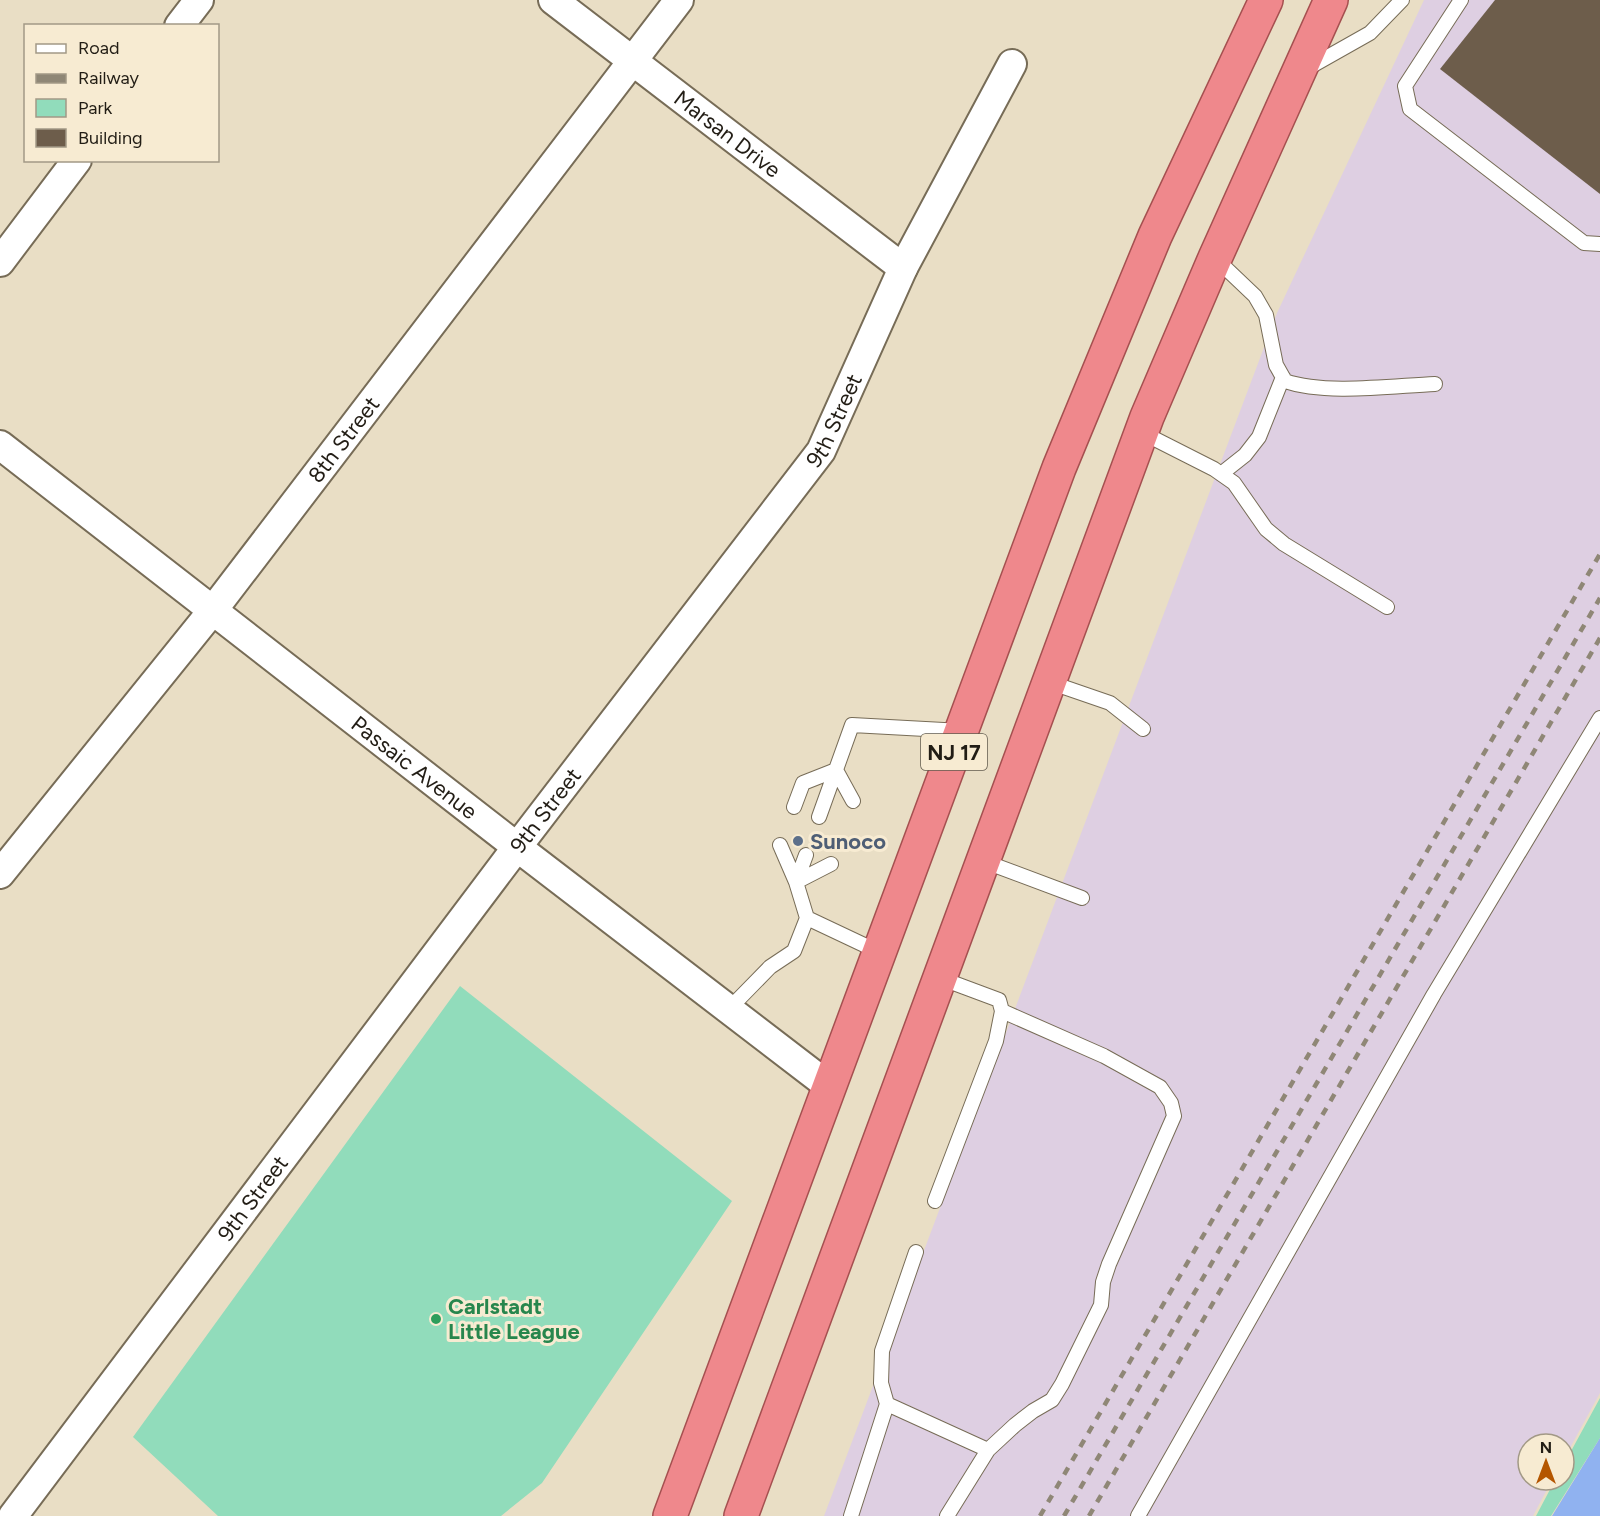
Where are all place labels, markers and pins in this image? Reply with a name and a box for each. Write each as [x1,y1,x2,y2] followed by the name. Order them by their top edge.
[810,828,886,855] place label: Sunoco
[791,834,805,848] marker: Sunoco
[448,1293,580,1345] place label: Carlstadt Little League
[429,1312,443,1326] marker: Carlstadt Little League

